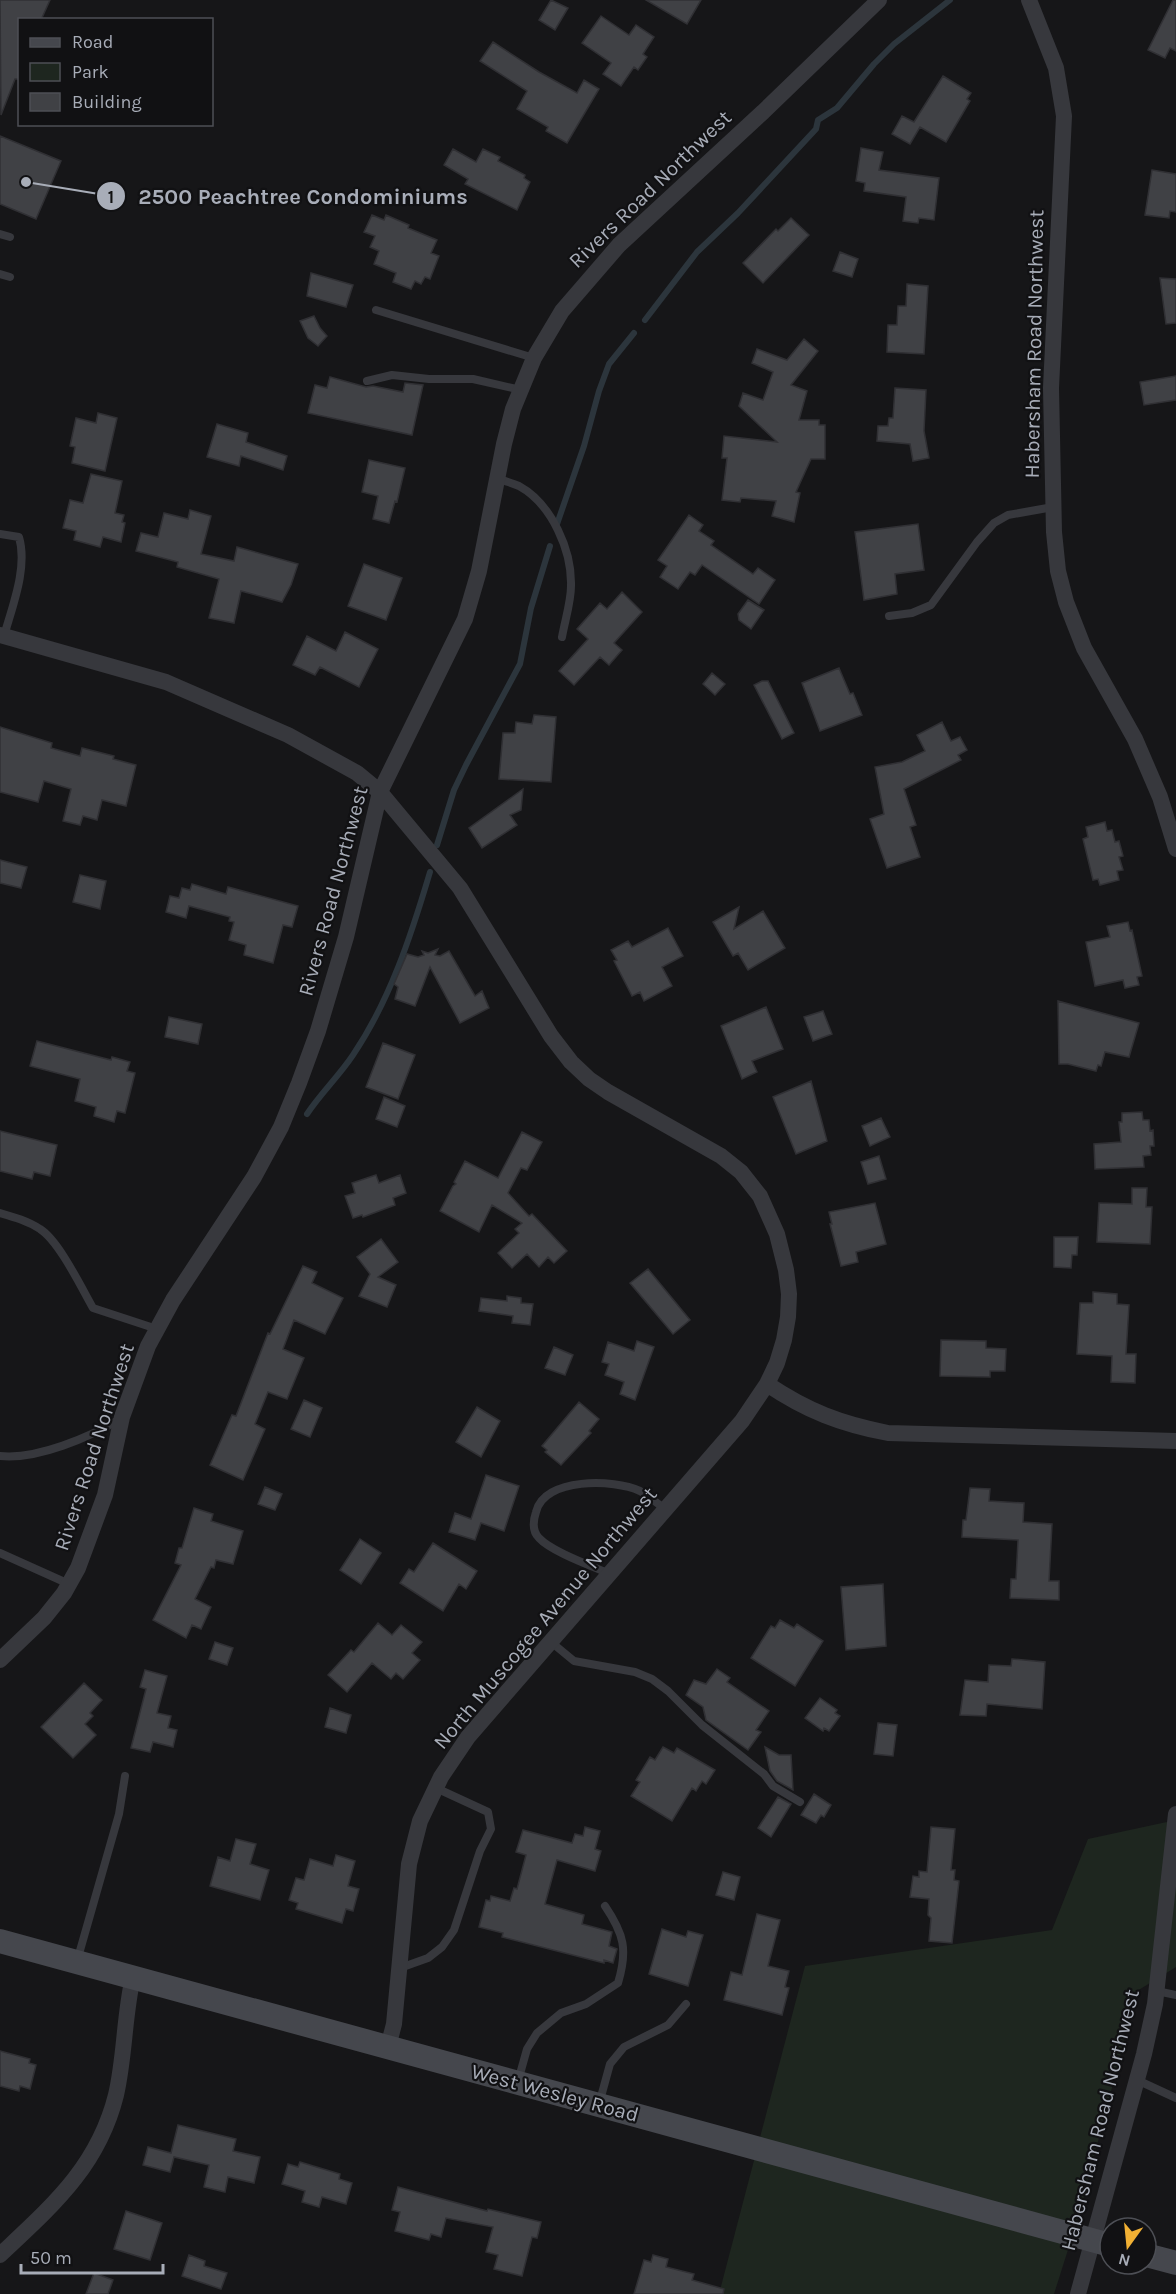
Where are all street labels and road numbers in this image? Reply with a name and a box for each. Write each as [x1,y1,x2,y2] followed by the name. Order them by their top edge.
[564,105,736,273] street label: Rivers Road Northwest
[1020,209,1048,478] street label: Habersham Road Northwest
[293,783,373,999] street label: Rivers Road Northwest
[49,1340,139,1554] street label: Rivers Road Northwest
[428,1482,662,1754] street label: North Muscogee Avenue Northwest
[1056,1987,1144,2253] street label: Habersham Road Northwest
[469,2059,641,2127] street label: West Wesley Road

